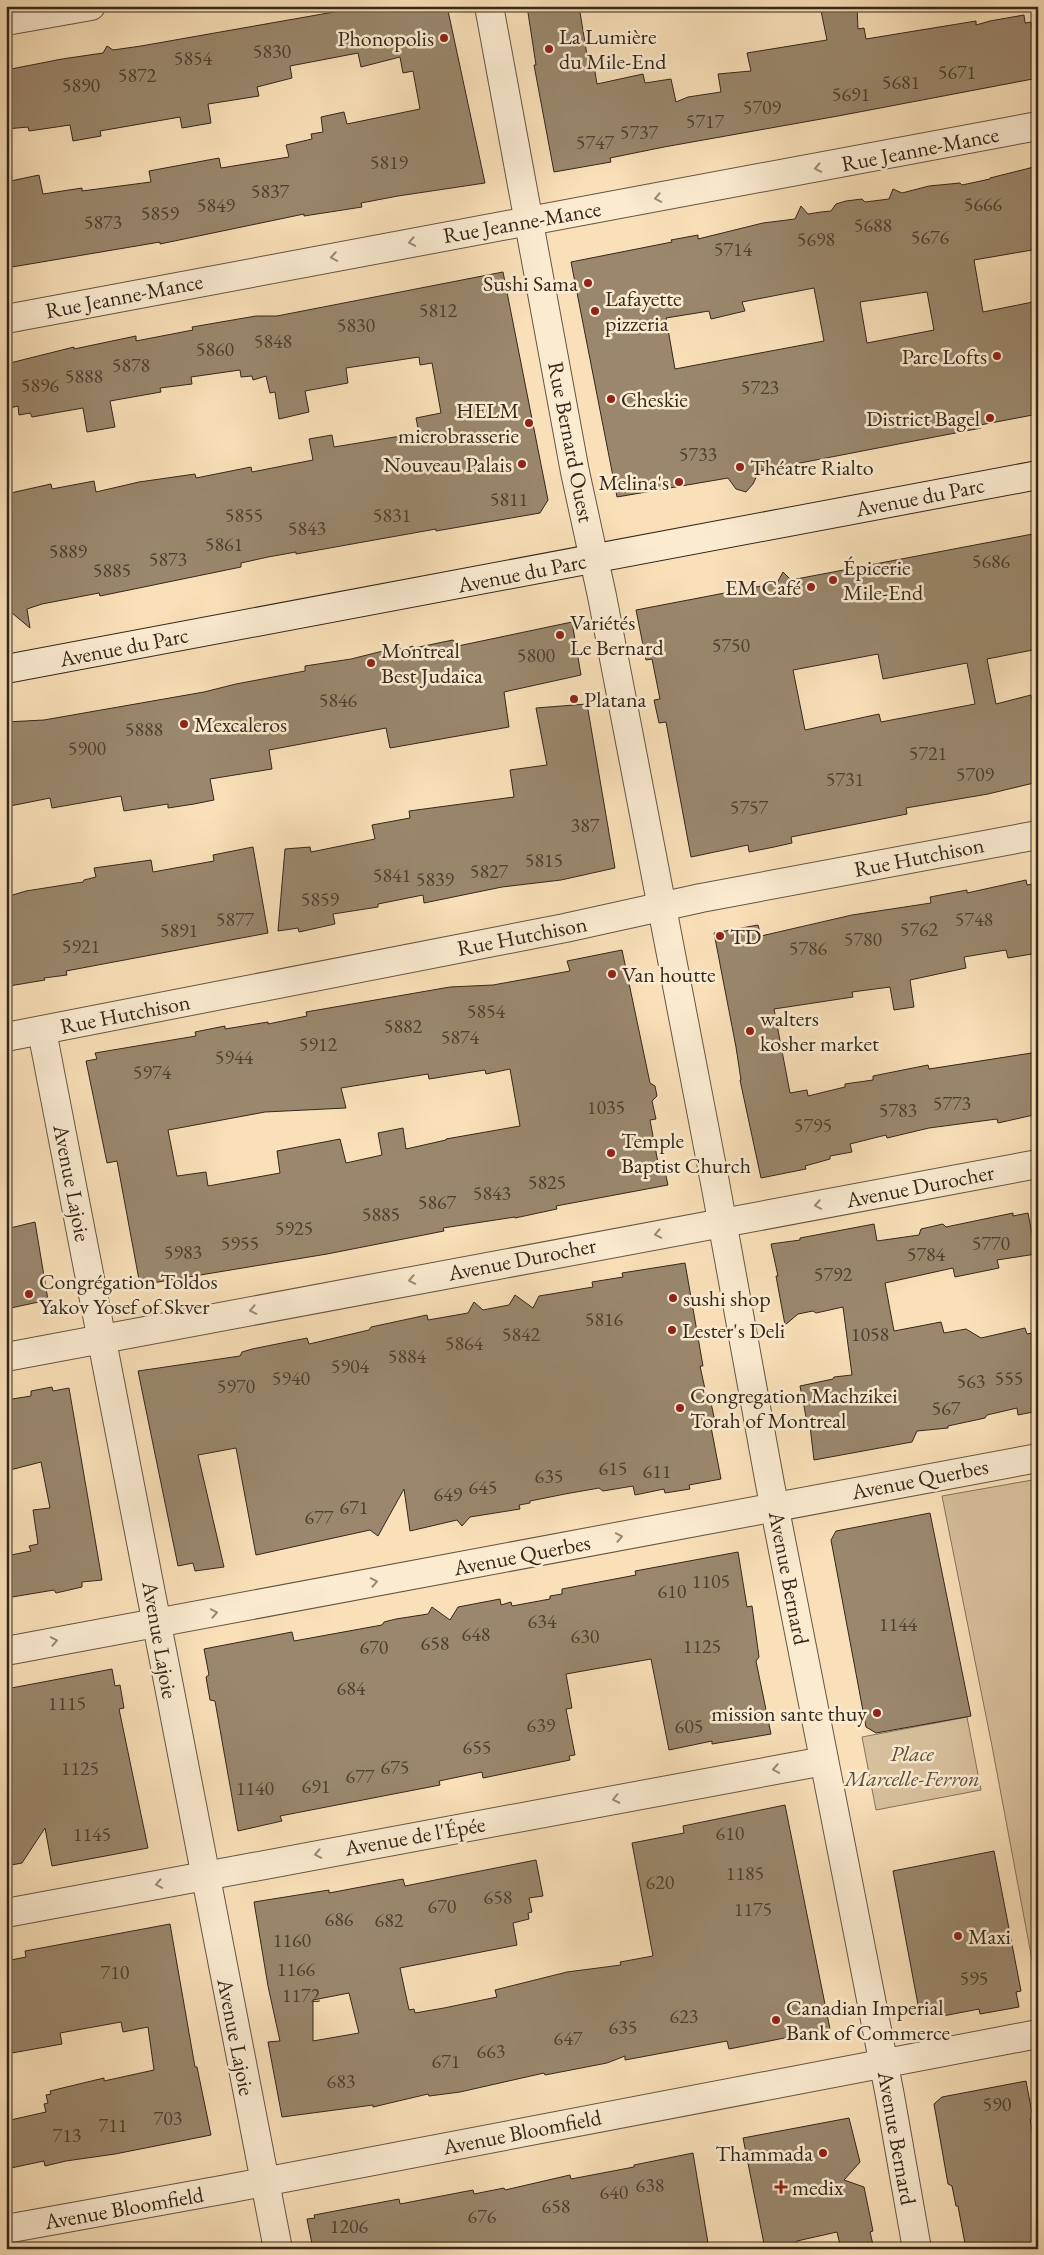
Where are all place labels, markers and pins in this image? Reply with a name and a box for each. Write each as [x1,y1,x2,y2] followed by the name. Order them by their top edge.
[559,22,667,76] place label: La Lumière du Mile-End
[337,24,434,53] place label: Phonopolis
[438,32,450,44] marker: Phonopolis
[543,43,555,55] marker: La Lumière du Mile-End
[483,269,578,298] place label: Sushi Sama
[582,277,594,289] marker: Sushi Sama
[605,284,682,338] place label: Lafayette pizzeria
[589,305,601,317] marker: Lafayette pizzeria
[902,342,987,371] place label: Parc Lofts
[991,350,1003,362] marker: Parc Lofts
[621,385,688,414] place label: Cheskie
[605,393,617,405] marker: Cheskie
[398,396,519,450] place label: HELM microbrasserie
[866,404,980,433] place label: District Bagel
[984,412,996,424] marker: District Bagel
[523,417,535,429] marker: HELM microbrasserie
[383,450,512,479] place label: Nouveau Palais
[750,453,874,482] place label: Théatre Rialto
[516,458,528,470] marker: Nouveau Palais
[734,461,746,473] marker: Théatre Rialto
[598,468,669,497] place label: Melina's
[673,476,685,488] marker: Melina's
[843,553,924,607] place label: Épicerie Mile-End
[725,573,801,602] place label: EM Café
[827,574,839,586] marker: Épicerie Mile-End
[805,581,817,593] marker: EM Café
[570,608,664,662] place label: Variétés Le Bernard
[554,629,566,641] marker: Variétés Le Bernard
[381,636,483,690] place label: Montreal Best Judaica
[365,657,377,669] marker: Montreal Best Judaica
[584,685,647,714] place label: Platana
[568,693,580,705] marker: Platana
[194,710,287,739] place label: Mexcaleros
[178,718,190,730] marker: Mexcaleros
[730,922,761,951] place label: TD
[714,930,726,942] marker: TD
[622,960,716,989] place label: Van houtte
[606,968,618,980] marker: Van houtte
[760,1004,879,1058] place label: walters kosher market
[744,1025,756,1037] marker: walters kosher market
[621,1126,751,1180] place label: Temple Baptist Church
[605,1147,617,1159] marker: Temple Baptist Church
[39,1267,218,1321] place label: Congrégation Toldos Yakov Yosef of Skver
[683,1284,771,1313] place label: sushi shop
[23,1288,35,1300] marker: Congrégation Toldos Yakov Yosef of Skver
[667,1292,679,1304] marker: sushi shop
[682,1316,785,1345] place label: Lester's Deli
[666,1324,678,1336] marker: Lester's Deli
[690,1381,898,1435] place label: Congregation Machzikei Torah of Montreal
[674,1402,686,1414] marker: Congregation Machzikei Torah of Montreal
[711,1699,867,1728] place label: mission sante thuy
[871,1707,883,1719] marker: mission sante thuy
[968,1922,1011,1951] place label: Maxi
[952,1930,964,1942] marker: Maxi
[786,1993,950,2047] place label: Canadian Imperial Bank of Commerce
[770,2014,782,2026] marker: Canadian Imperial Bank of Commerce
[715,2139,813,2168] place label: Thammada
[817,2147,829,2159] marker: Thammada
[792,2173,844,2202] place label: medix
[774,2180,788,2194] marker: medix

